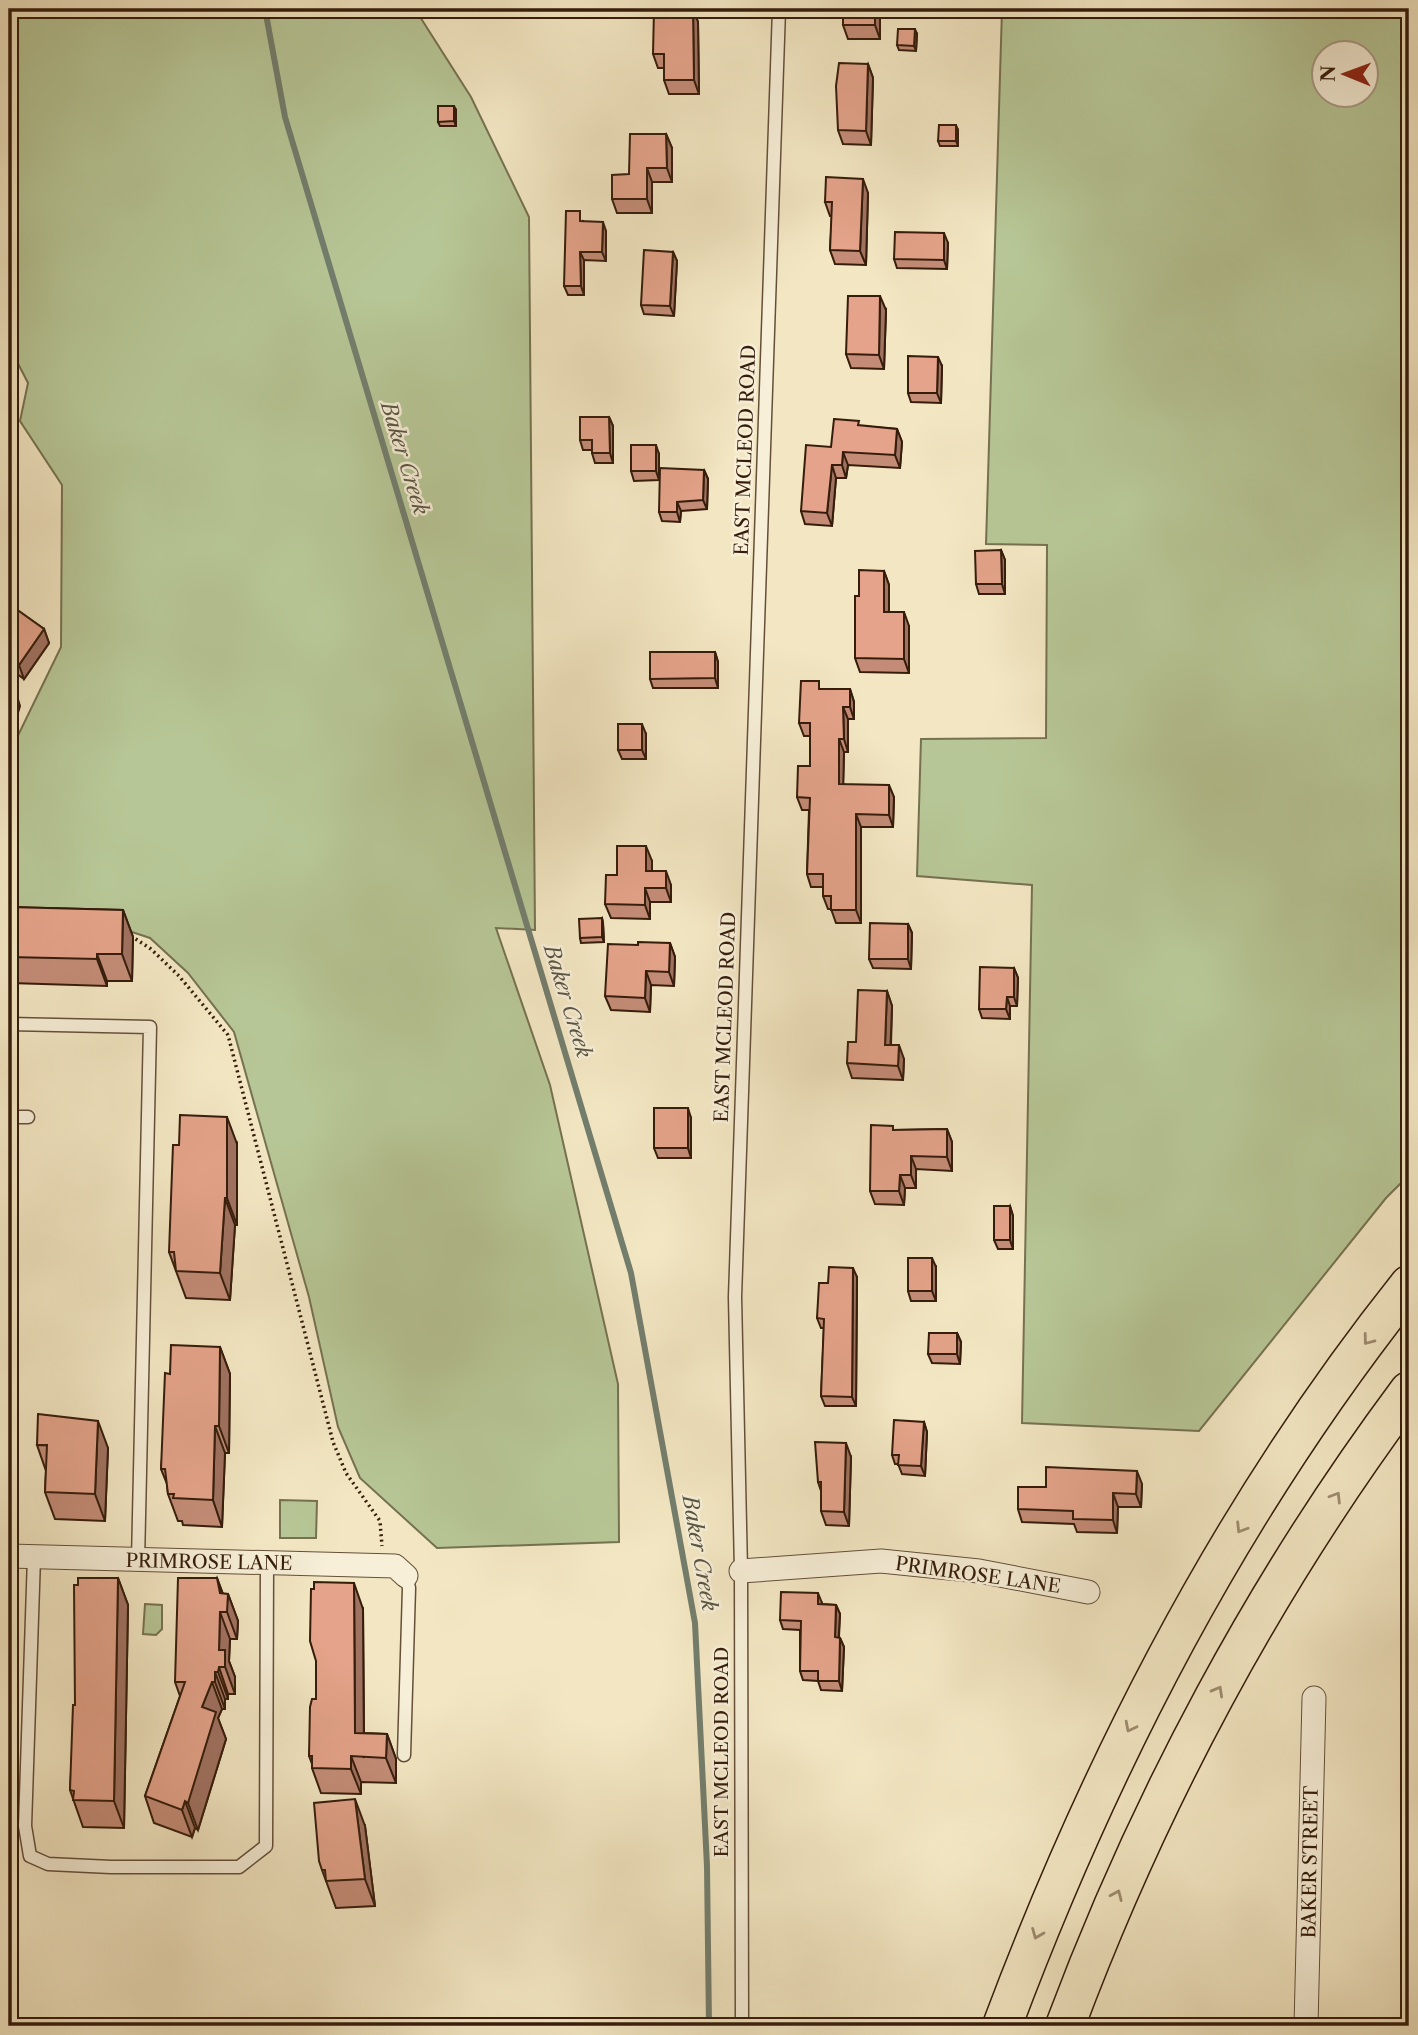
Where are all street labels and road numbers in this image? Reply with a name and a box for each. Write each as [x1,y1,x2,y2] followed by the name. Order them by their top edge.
[730,344,760,556] street label: EAST MCLEOD ROAD
[710,911,740,1123] street label: EAST MCLEOD ROAD
[125,1549,293,1575] street label: PRIMROSE LANE
[894,1552,1062,1598] street label: PRIMROSE LANE
[710,1647,733,1857] street label: EAST MCLEOD ROAD
[1297,1785,1323,1939] street label: BAKER STREET

